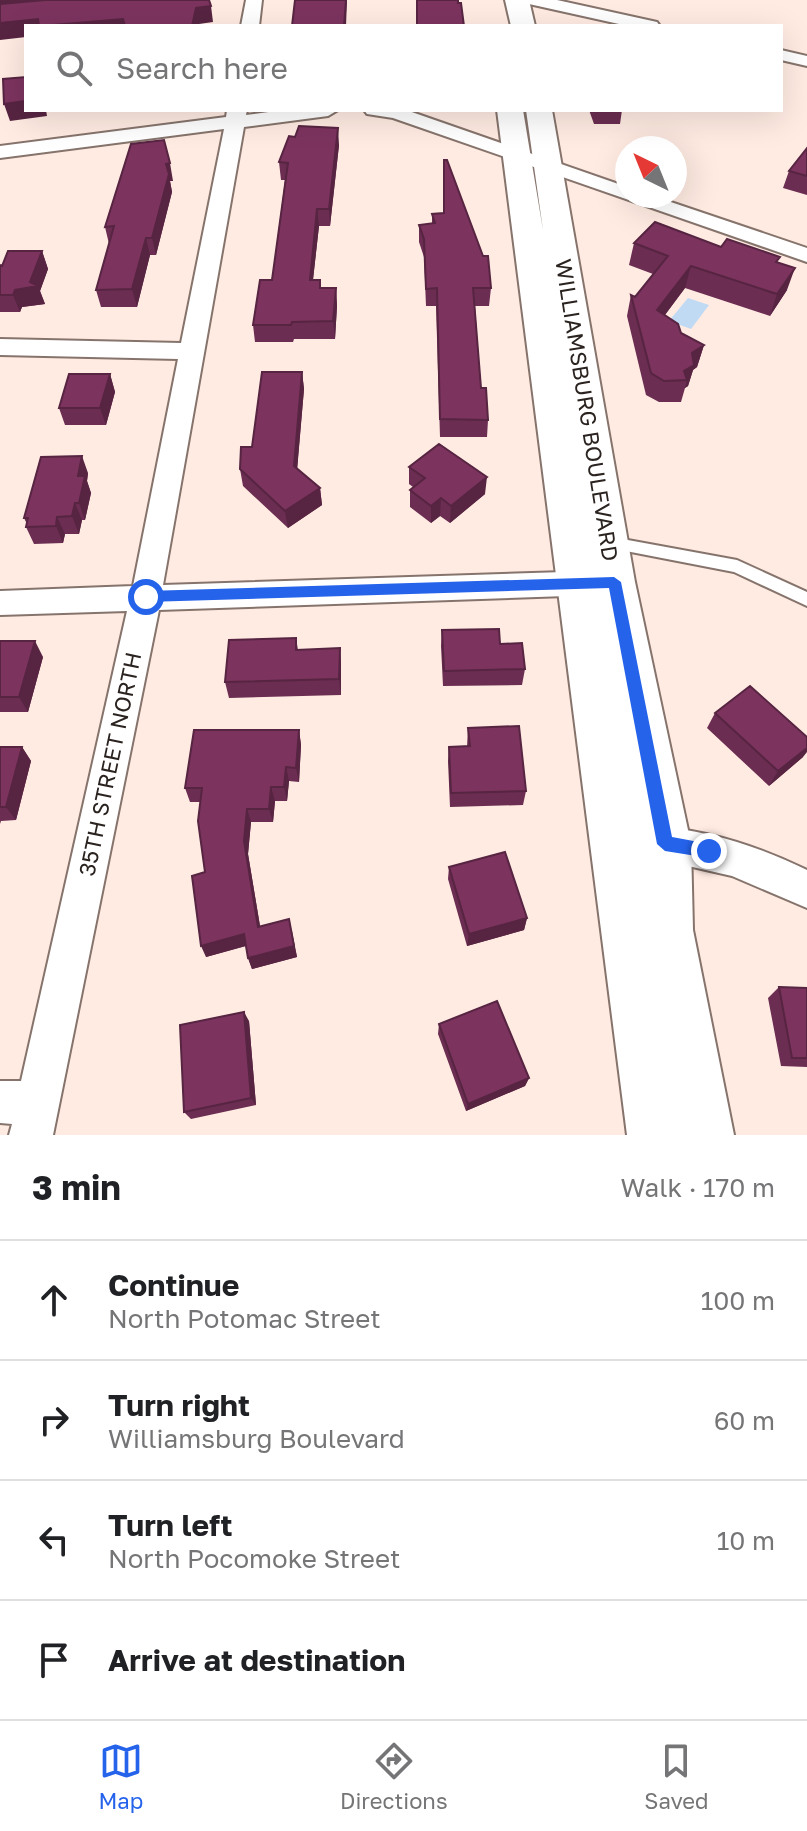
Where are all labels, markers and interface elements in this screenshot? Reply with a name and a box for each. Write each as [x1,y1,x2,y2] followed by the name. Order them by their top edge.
[24,24,783,112] search box
[52,46,96,90] icon: search
[116,50,288,86] text: Search here
[615,136,687,208] north arrow
[550,257,625,563] street label: WILLIAMSBURG BOULEVARD
[128,579,164,615] route start
[73,649,146,878] street label: 35TH STREET NORTH
[691,833,727,869] route end
[32,1167,121,1207] text: 3 min
[621,1172,775,1203] text: Walk · 170 m
[108,1267,239,1303] text: Continue
[32,1278,76,1322] icon: ahead
[701,1285,775,1316] text: 100 m
[108,1303,381,1334] text: North Potomac Street
[108,1387,250,1423] text: Turn right
[32,1398,76,1442] icon: right
[714,1405,775,1436] text: 60 m
[108,1423,405,1454] text: Williamsburg Boulevard
[108,1507,233,1543] text: Turn left
[32,1518,76,1562] icon: left
[717,1525,775,1556] text: 10 m
[108,1543,400,1574] text: North Pocomoke Street
[32,1638,76,1682] icon: arrive
[108,1642,405,1678] text: Arrive at destination
[98,1739,143,1814] tab: Map
[340,1739,448,1814] tab: Directions
[644,1739,709,1814] tab: Saved

